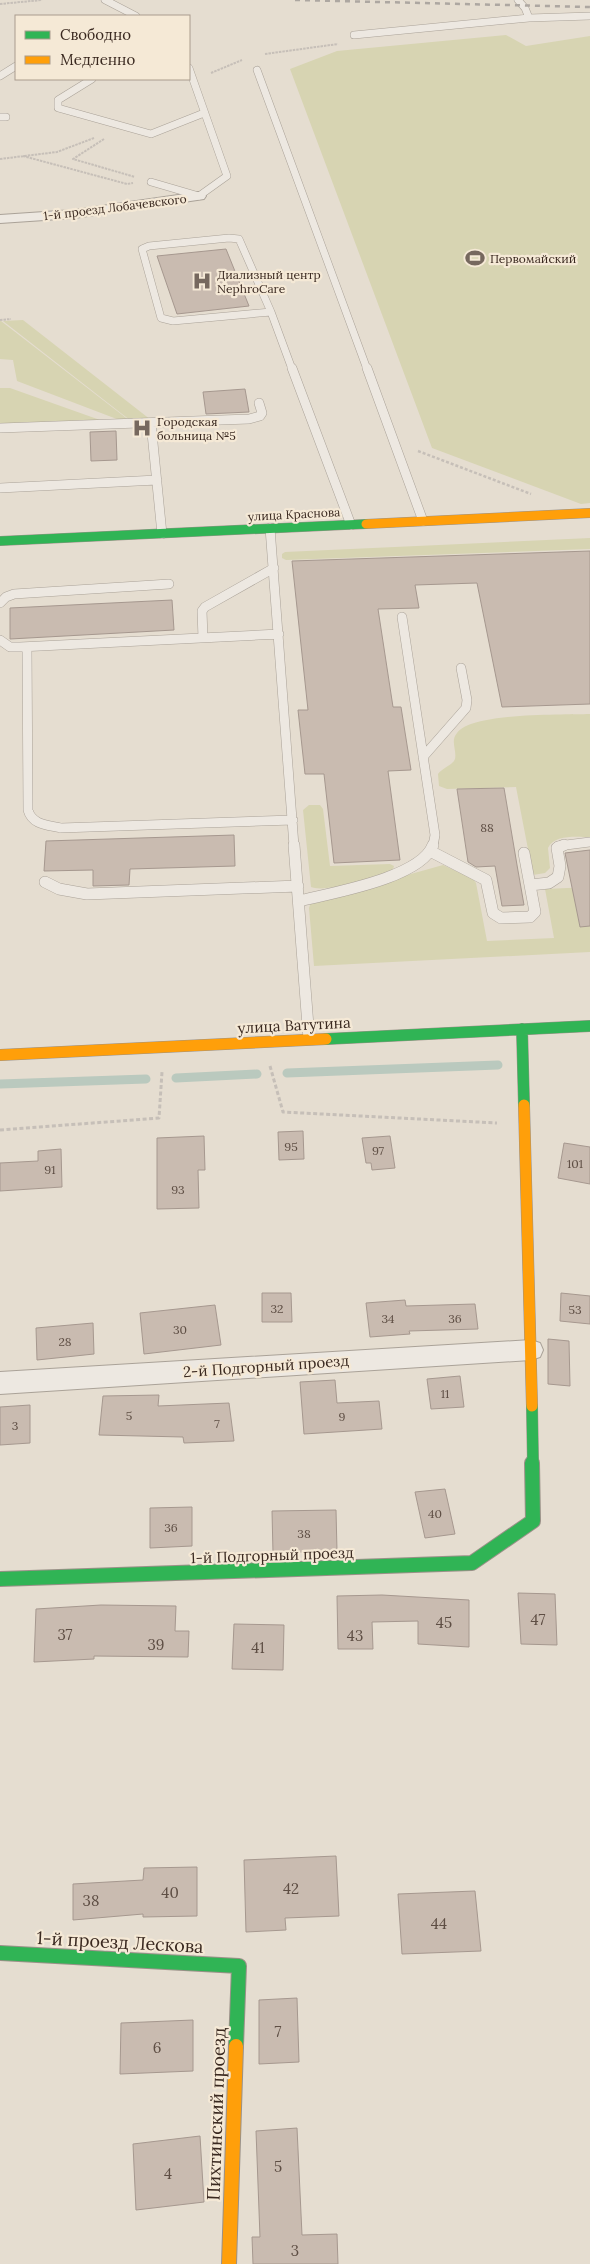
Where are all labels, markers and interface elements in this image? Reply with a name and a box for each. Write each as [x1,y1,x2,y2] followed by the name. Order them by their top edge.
[15,15,190,80] legend
[60,25,131,44] text: Свободно
[60,50,135,69] text: Медленно
[43,191,187,223] street label: 1-й проезд Лобачевского
[464,247,486,269] sports icon: Первомайский
[490,251,576,266] place label: Первомайский
[217,267,321,296] place label: Диализный центр NephroCare
[191,270,213,292] hospital icon: Диализный центр NephroCare
[157,414,236,443] place label: Городская больница №5
[131,417,153,439] hospital icon: Городская больница №5
[247,504,341,524] street label: улица Краснова
[480,820,494,835] house number: 88
[237,1013,351,1037] street label: улица Ватутина
[284,1139,298,1154] house number: 95
[372,1143,385,1158] house number: 97
[567,1156,583,1171] house number: 101
[44,1162,56,1177] house number: 91
[171,1182,185,1197] house number: 93
[270,1301,284,1316] house number: 32
[568,1302,582,1317] house number: 53
[381,1311,395,1326] house number: 34
[448,1311,462,1326] house number: 36
[173,1322,187,1337] house number: 30
[58,1334,72,1349] house number: 28
[182,1351,350,1381] street label: 2-й Подгорный проезд
[441,1386,449,1401] house number: 11
[126,1408,132,1423] house number: 5
[339,1409,346,1424] house number: 9
[214,1416,220,1431] house number: 7
[12,1418,19,1433] house number: 3
[428,1506,442,1521] house number: 40
[164,1520,178,1535] house number: 36
[297,1526,311,1541] house number: 38
[190,1543,354,1567] street label: 1-й Подгорный проезд
[530,1610,546,1629] house number: 47
[436,1613,452,1632] house number: 45
[58,1625,73,1644] house number: 37
[347,1626,363,1645] house number: 43
[147,1635,165,1654] house number: 39
[251,1638,265,1657] house number: 41
[283,1879,299,1898] house number: 42
[161,1883,179,1902] house number: 40
[83,1891,99,1910] house number: 38
[431,1914,447,1933] house number: 44
[36,1926,204,1958] street label: 1-й проезд Лескова
[275,2022,282,2041] house number: 7
[201,2027,231,2201] street label: Пихтинский проезд
[153,2038,161,2057] house number: 6
[274,2157,282,2176] house number: 5
[164,2164,172,2183] house number: 4
[291,2241,299,2260] house number: 3

